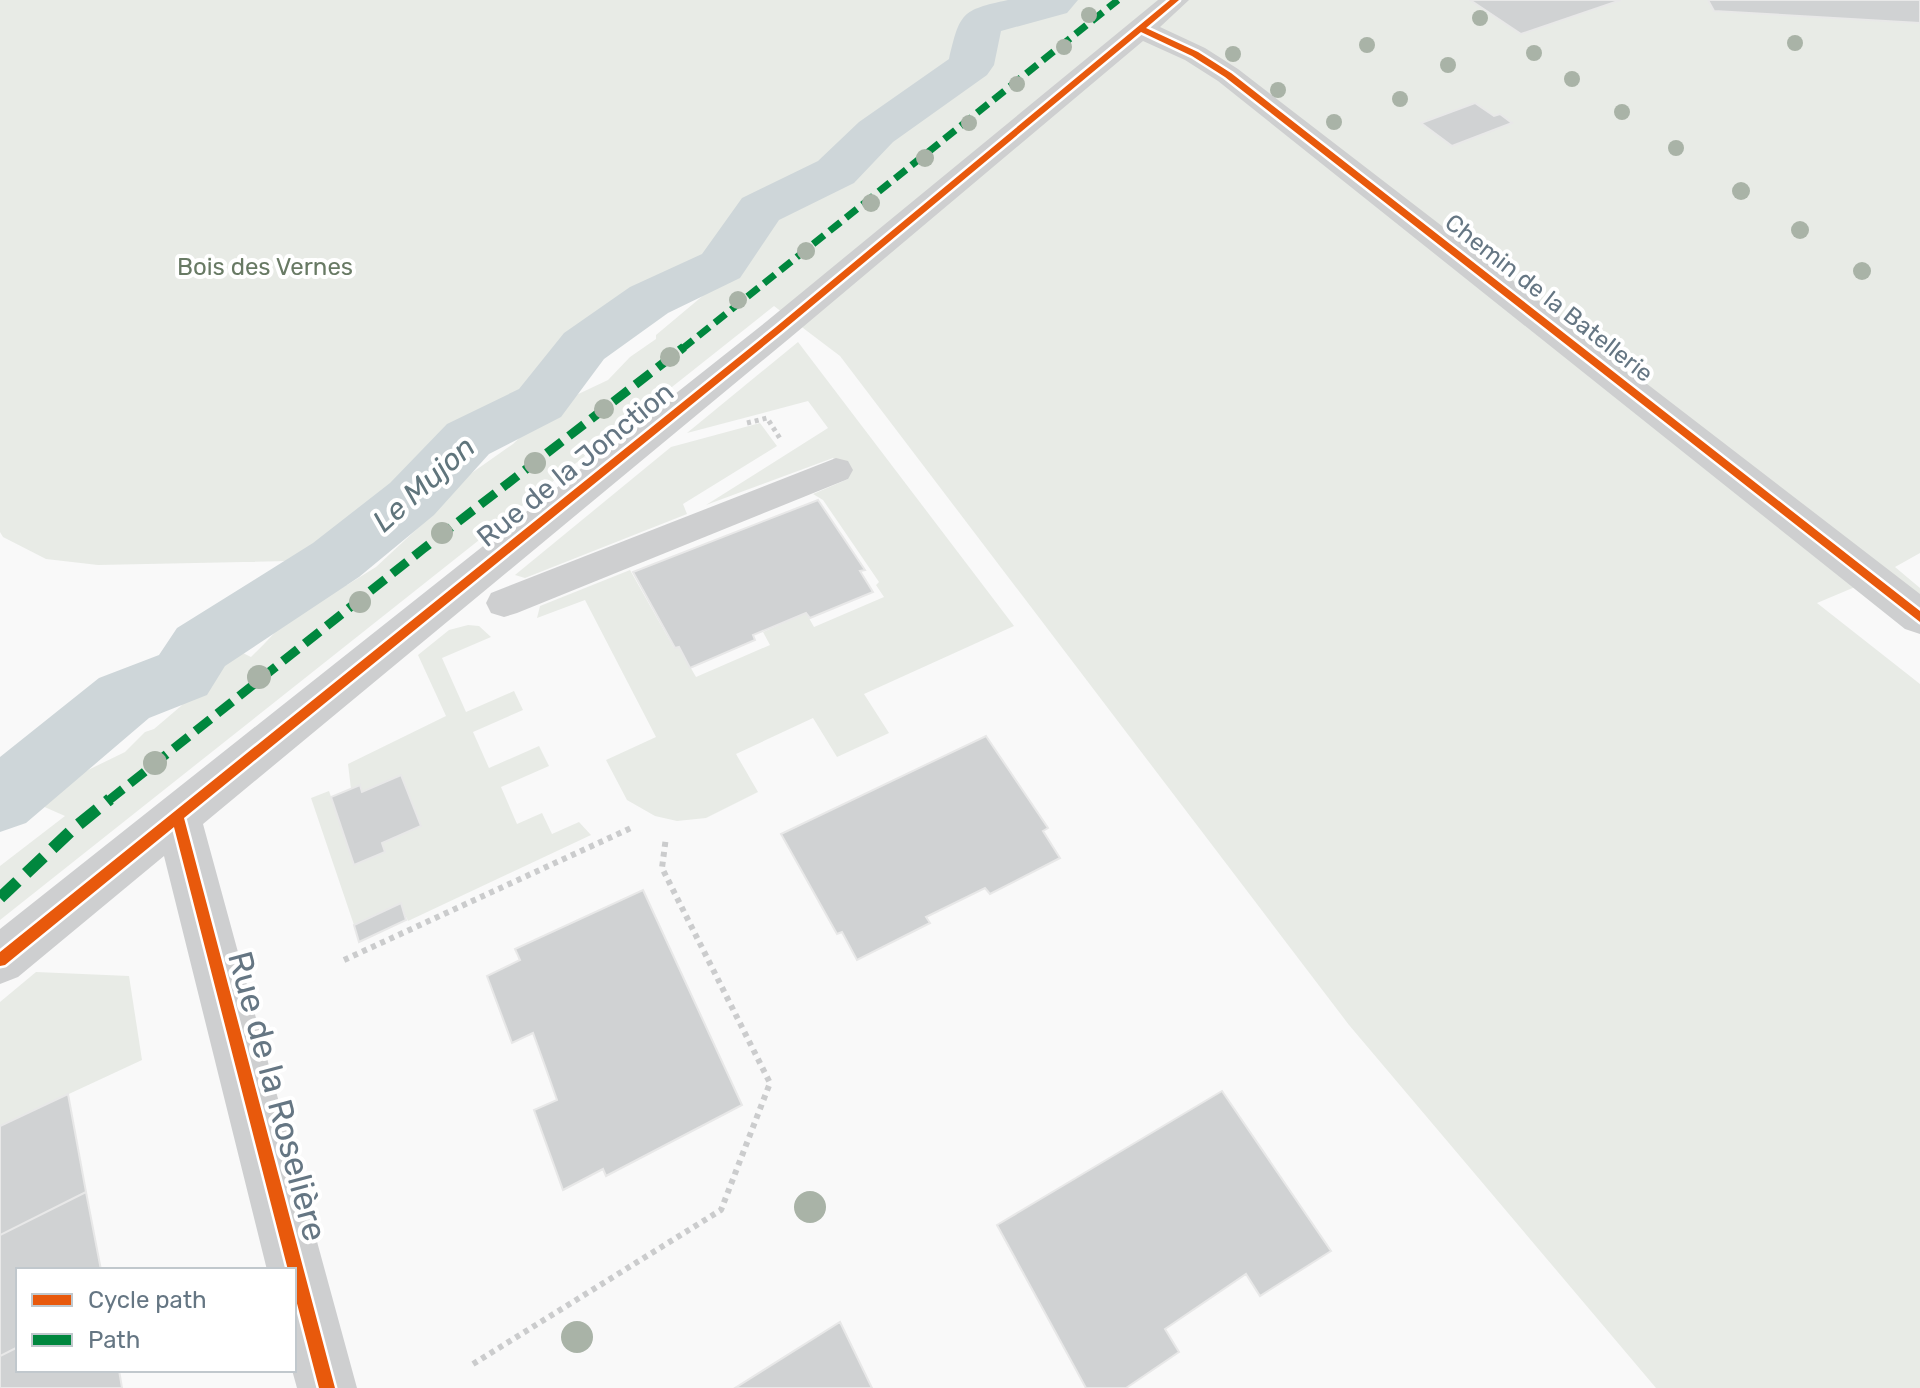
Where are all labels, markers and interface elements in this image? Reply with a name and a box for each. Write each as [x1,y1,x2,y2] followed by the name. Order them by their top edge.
[1440,208,1658,388] street label: Chemin de la Batellerie
[177,253,353,281] park label: Bois des Vernes
[470,375,680,554] street label: Rue de la Jonction
[365,429,483,539] water label: Le Mujon
[219,947,336,1245] street label: Rue de la Roselière
[16,1268,296,1372] legend
[88,1286,207,1314] text: Cycle path
[88,1326,140,1354] text: Path

